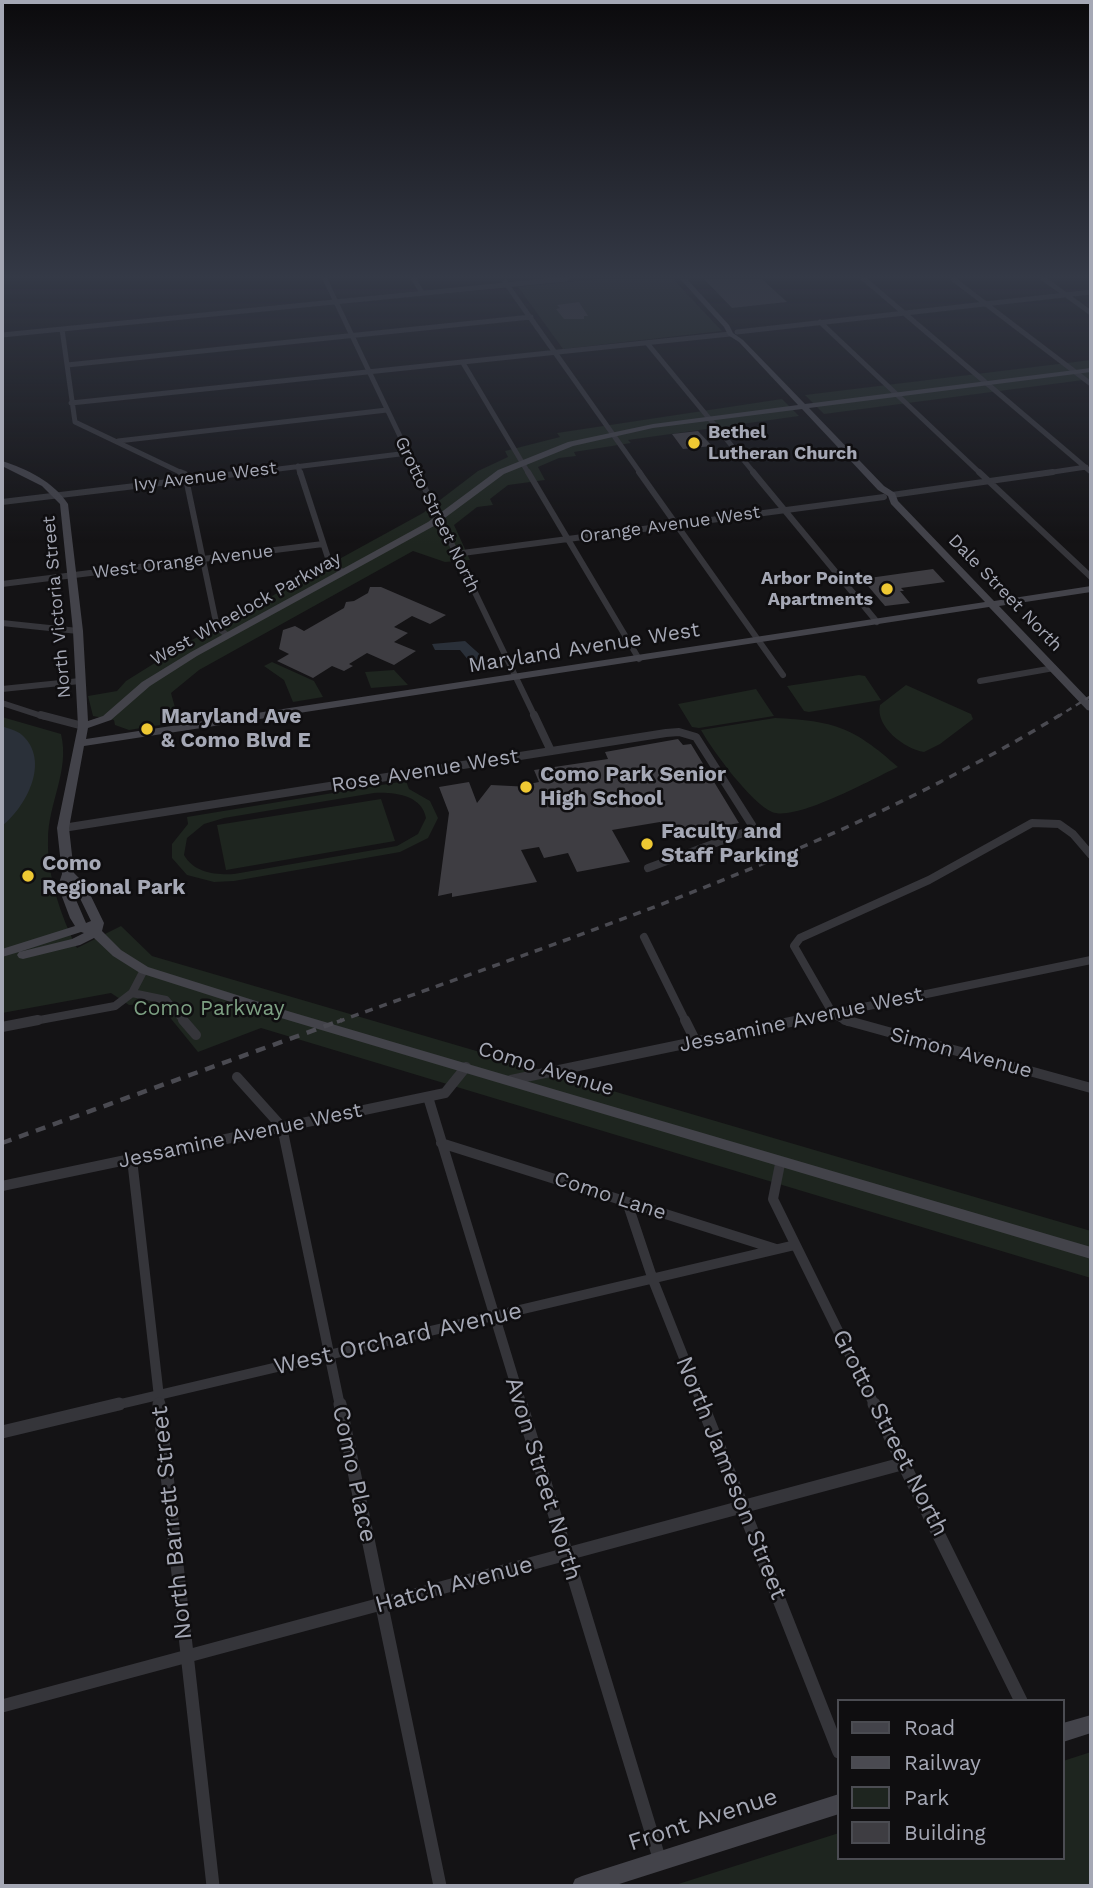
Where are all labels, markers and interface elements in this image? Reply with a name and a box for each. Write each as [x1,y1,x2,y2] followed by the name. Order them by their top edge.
[708,422,857,464] place label: Bethel Lutheran Church
[390,433,484,597] street label: Grotto Street North
[686,435,702,451] marker: Bethel Lutheran Church
[132,458,278,496] street label: Ivy Avenue West
[578,502,762,548] street label: Orange Avenue West
[38,515,76,699] street label: North Victoria Street
[943,530,1067,656] street label: Dale Street North
[91,540,275,584] street label: West Orange Avenue
[147,548,345,670] street label: West Wheelock Parkway
[761,568,873,610] place label: Arbor Pointe Apartments
[879,581,895,597] marker: Arbor Pointe Apartments
[467,617,701,679] street label: Maryland Avenue West
[161,704,311,754] place label: Maryland Ave & Como Blvd E
[139,721,155,737] marker: Maryland Ave & Como Blvd E
[329,744,521,798] street label: Rose Avenue West
[540,762,726,812] place label: Como Park Senior High School
[518,779,534,795] marker: Como Park Senior High School
[661,819,798,869] place label: Faculty and Staff Parking
[639,836,655,852] marker: Faculty and Staff Parking
[42,851,185,901] place label: Como Regional Park
[20,868,36,884] marker: Como Regional Park
[677,982,925,1058] street label: Jessamine Avenue West
[133,996,285,1022] park label: Como Parkway
[887,1022,1035,1084] street label: Simon Avenue
[475,1036,617,1102] street label: Como Avenue
[116,1098,364,1174] street label: Jessamine Avenue West
[551,1166,669,1226] street label: Como Lane
[271,1296,525,1382] street label: West Orchard Avenue
[825,1325,955,1541] street label: Grotto Street North
[669,1352,793,1604] street label: North Jameson Street
[498,1374,588,1584] street label: Avon Street North
[325,1403,383,1545] street label: Como Place
[145,1405,199,1641] street label: North Barrett Street
[372,1550,536,1620] street label: Hatch Avenue
[838,1699,1065,1860] legend
[904,1715,955,1740] text: Road
[904,1750,981,1775] text: Railway
[625,1782,781,1858] street label: Front Avenue
[904,1785,949,1810] text: Park
[904,1820,986,1845] text: Building

